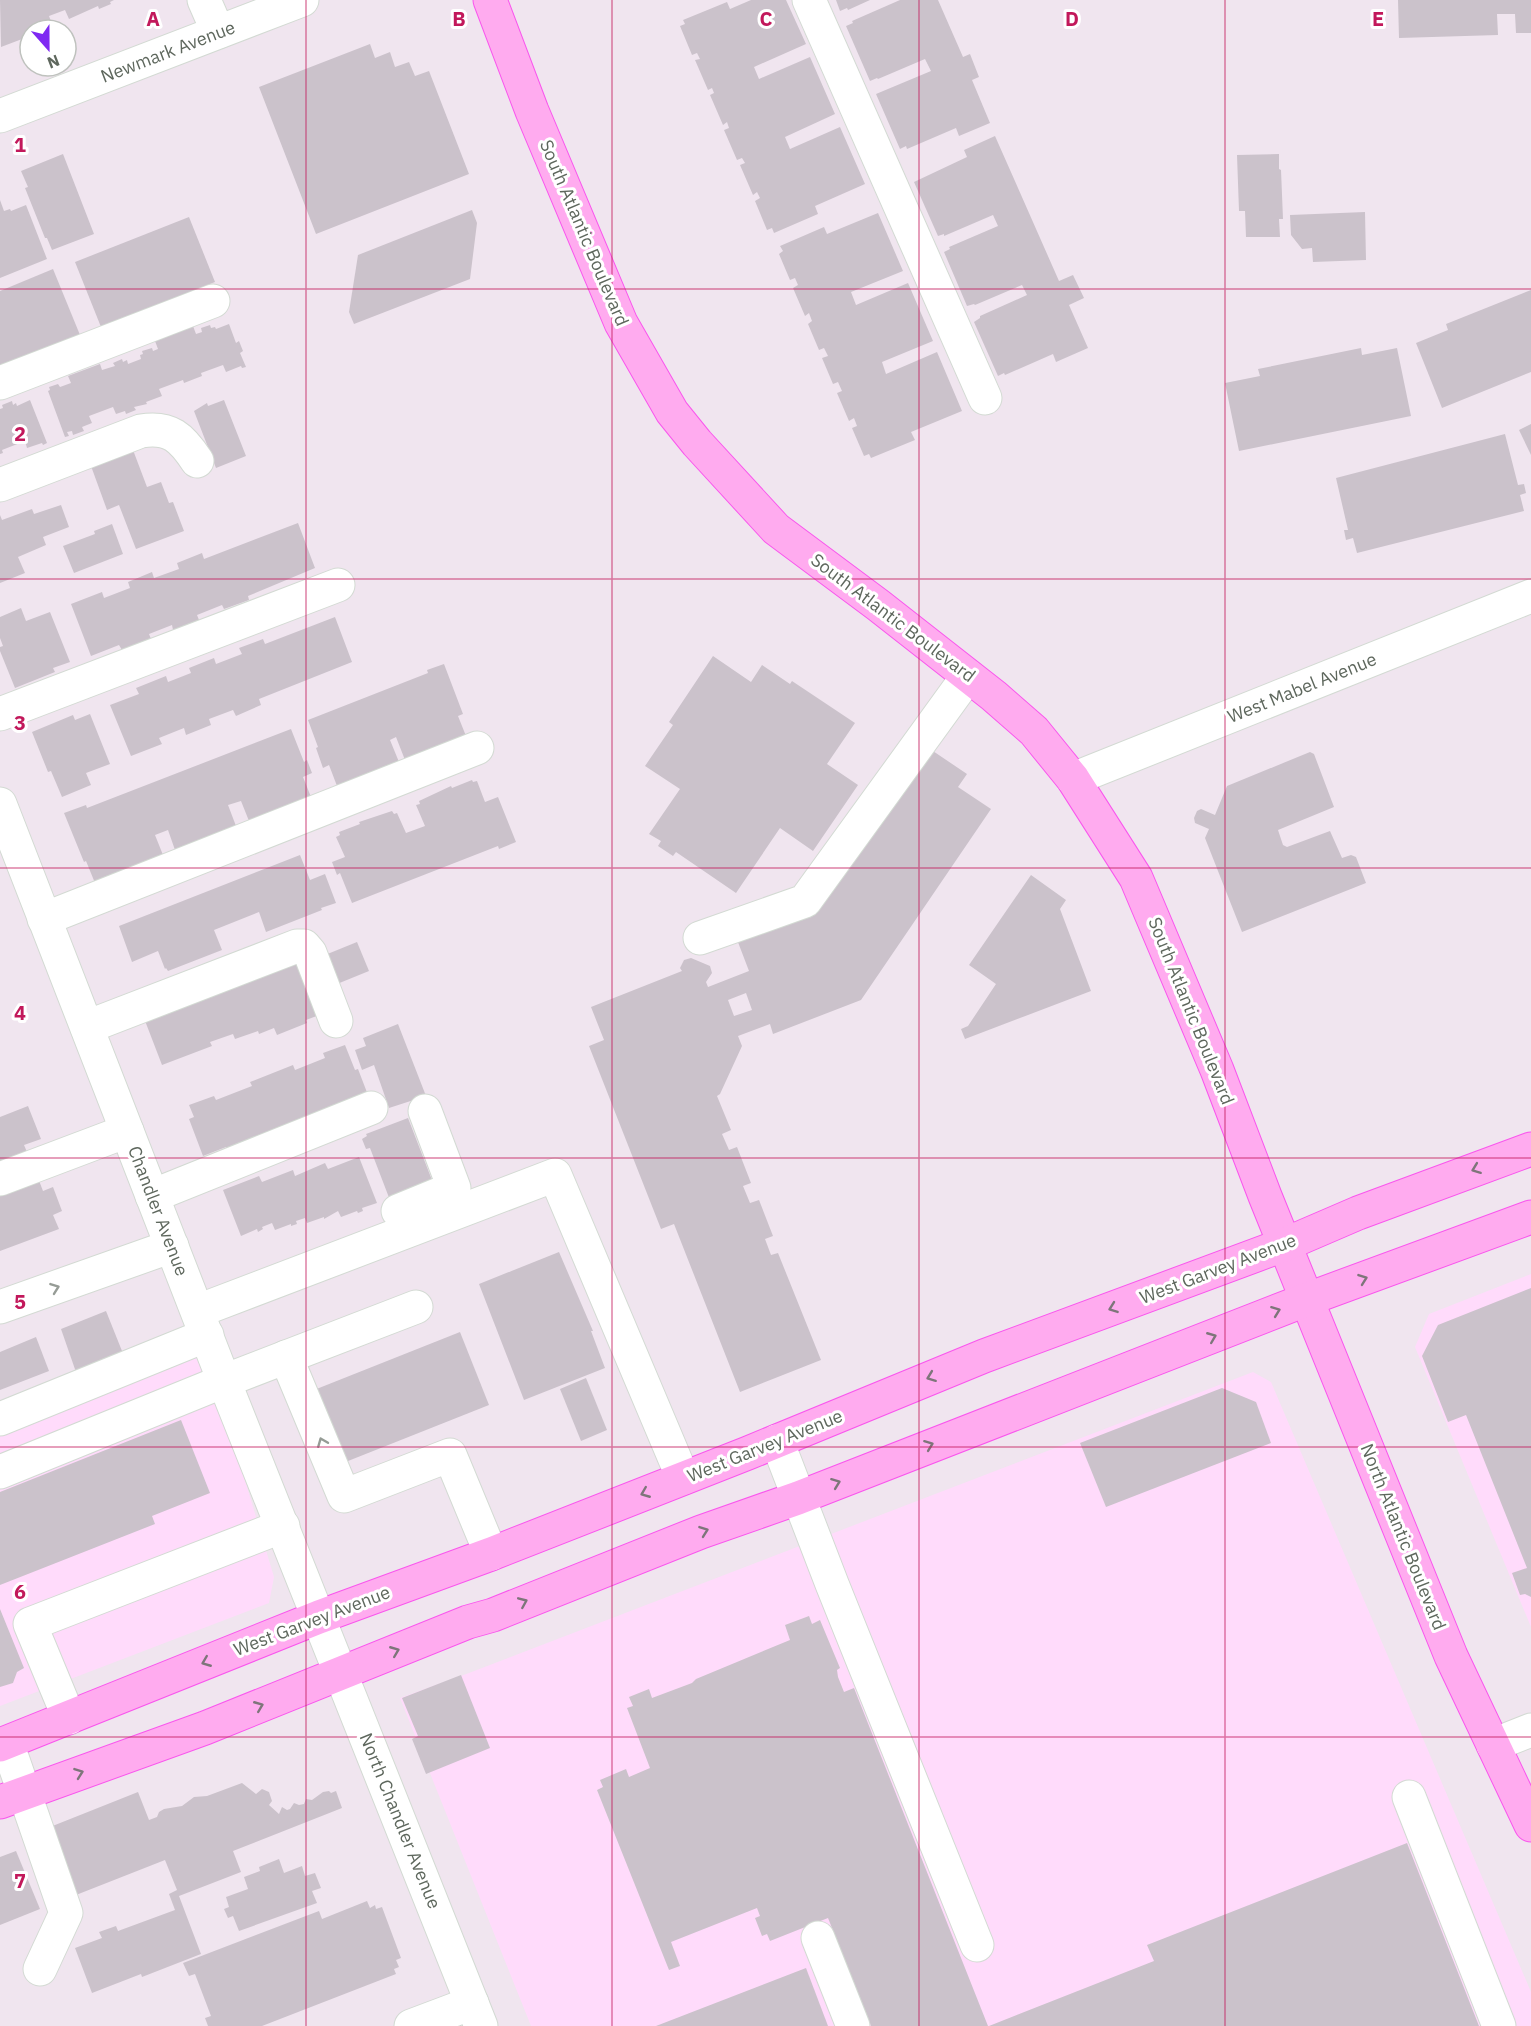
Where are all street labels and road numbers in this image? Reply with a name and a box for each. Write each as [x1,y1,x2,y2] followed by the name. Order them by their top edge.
[98,16,238,88] street label: Newmark Avenue
[535,136,634,329] street label: South Atlantic Boulevard
[806,548,980,687] street label: South Atlantic Boulevard
[1224,647,1380,728] street label: West Mabel Avenue
[1143,914,1240,1108] street label: South Atlantic Boulevard
[123,1143,194,1279] street label: Chandler Avenue
[1136,1228,1299,1309] street label: West Garvey Avenue
[684,1404,846,1487] street label: West Garvey Avenue
[1356,1440,1451,1633] street label: North Atlantic Boulevard
[230,1580,393,1661] street label: West Garvey Avenue
[355,1729,446,1912] street label: North Chandler Avenue

